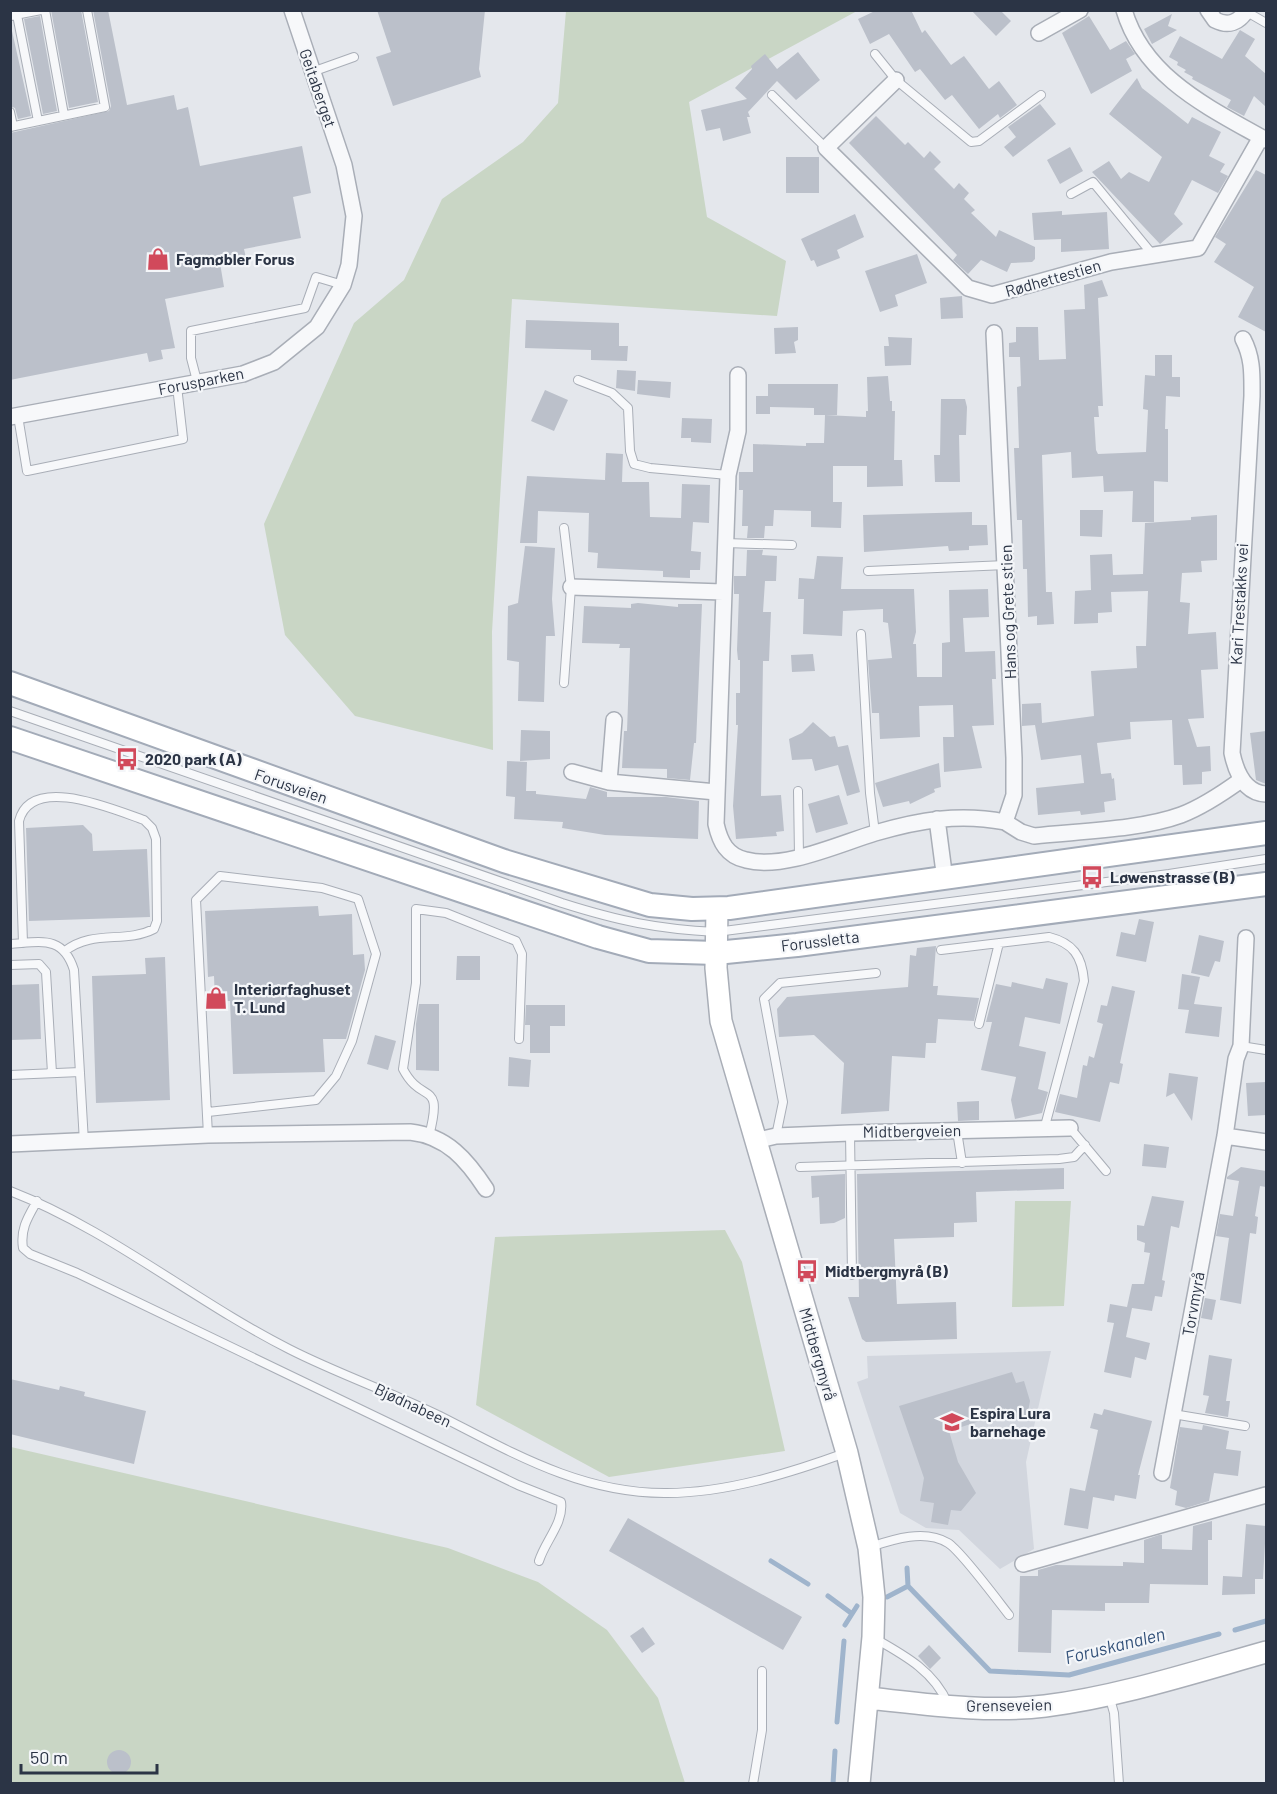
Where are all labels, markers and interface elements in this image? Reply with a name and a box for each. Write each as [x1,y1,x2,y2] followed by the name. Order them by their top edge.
[296,46,341,130] street label: Geitaberget
[145,246,171,272] shop icon: Fagmøbler Forus
[176,249,295,268] place label: Fagmøbler Forus
[1003,255,1103,300] street label: Rødhettestien
[156,363,245,398] street label: Forusparken
[1226,543,1251,665] street label: Kari Trestakks vei
[996,544,1019,680] street label: Hans og Grete stien
[114,746,140,772] bus stop icon: 2020 park (A)
[145,749,242,768] place label: 2020 park (A)
[252,764,330,807] street label: Forusveien
[1079,864,1105,890] bus stop icon: Løwenstrasse (B)
[1110,867,1235,886] place label: Løwenstrasse (B)
[780,926,860,955] street label: Forussletta
[234,979,350,1016] place label: Interiørfaghuset T. Lund
[203,985,229,1011] shop icon: Interiørfaghuset T. Lund
[863,1120,961,1141] street label: Midtbergveien
[794,1258,820,1284] bus stop icon: Midtbergmyrå (B)
[825,1261,948,1280] place label: Midtbergmyrå (B)
[1178,1270,1208,1338] street label: Torvmyrå
[796,1305,841,1403] street label: Midtbergmyrå
[372,1379,454,1431] street label: Bjødnabeen
[970,1403,1051,1440] place label: Espira Lura barnehage
[939,1409,965,1435] school or university icon: Espira Lura barnehage
[1062,1622,1167,1668] water label: Foruskanalen
[966,1694,1052,1715] street label: Grenseveien
[21,1737,158,1775] scale bar
[30,1746,68,1768] text: 50 m

